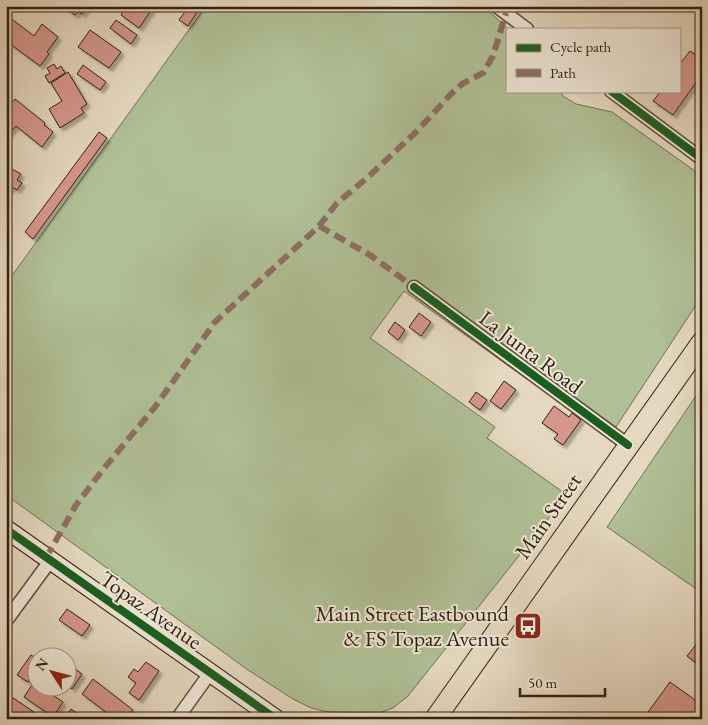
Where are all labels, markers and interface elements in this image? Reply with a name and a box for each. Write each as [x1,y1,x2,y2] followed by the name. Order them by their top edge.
[506,28,680,92] legend
[550,37,612,56] text: Cycle path
[550,63,576,82] text: Path
[473,303,589,401] street label: La Junta Road
[508,468,588,564] street label: Main Street
[94,564,208,656] street label: Topaz Avenue
[315,599,510,653] place label: Main Street Eastbound & FS Topaz Avenue
[513,611,543,641] bus stop icon: Main Street Eastbound & FS Topaz Avenue
[28,648,78,698] north arrow
[31,654,52,674] text: N
[520,665,606,697] scale bar
[528,673,557,692] text: 50 m

